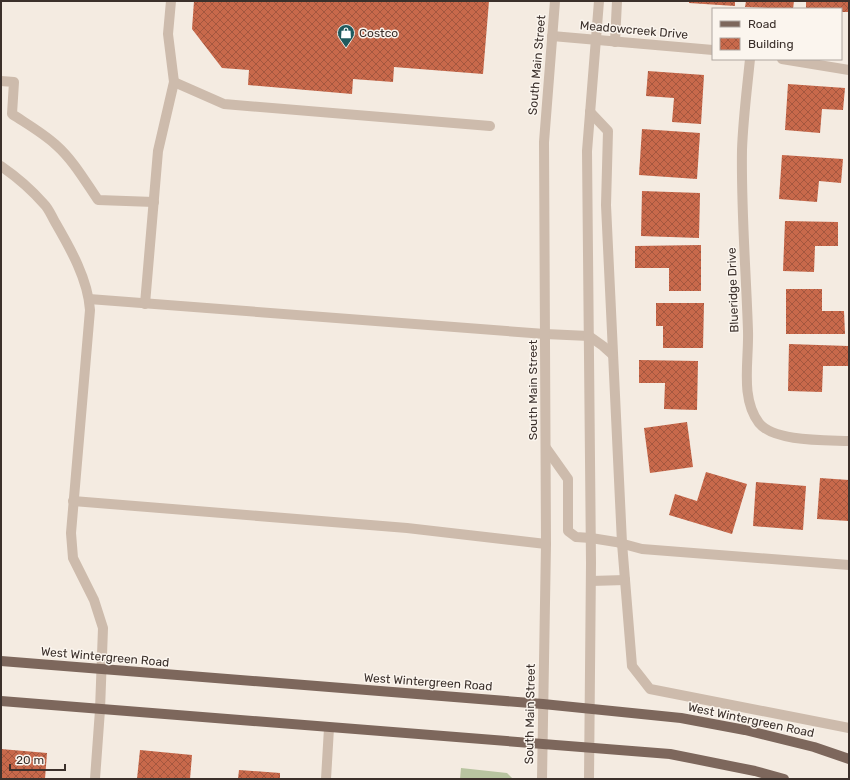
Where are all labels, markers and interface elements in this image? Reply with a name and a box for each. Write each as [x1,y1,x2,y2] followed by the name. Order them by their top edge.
[712,8,842,60] legend
[526,14,548,116] street label: South Main Street
[748,17,776,31] text: Road
[579,18,689,42] street label: Meadowcreek Drive
[336,23,356,48] shop icon: Costco
[359,26,398,40] place label: Costco
[748,37,794,51] text: Building
[725,247,741,333] street label: Blueridge Drive
[526,339,540,440] street label: South Main Street
[40,644,170,670] street label: West Wintergreen Road
[522,663,538,764] street label: South Main Street
[363,671,493,693] street label: West Wintergreen Road
[687,700,815,740] street label: West Wintergreen Road
[10,746,65,772] scale bar
[16,753,44,767] text: 20 m

